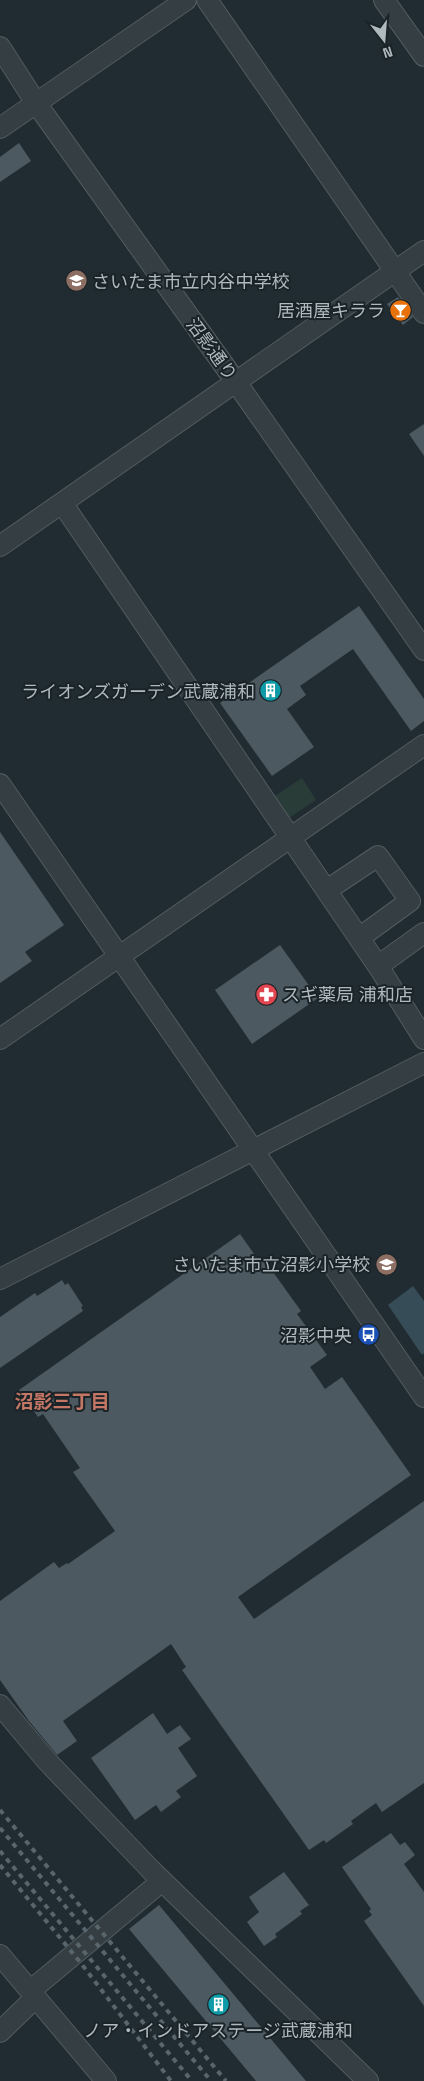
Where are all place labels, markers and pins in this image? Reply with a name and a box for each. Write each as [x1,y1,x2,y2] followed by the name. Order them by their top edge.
[64,269,88,293] school or university icon: さいたま市立内谷中学校
[92,270,289,293] place label: さいたま市立内谷中学校
[389,298,413,322] bar icon: 居酒屋キララ
[277,299,385,322] place label: 居酒屋キララ
[259,679,283,703] building icon: ライオンズガーデン武蔵浦和
[21,680,255,703] place label: ライオンズガーデン武蔵浦和
[254,982,278,1006] pharmacy icon: スギ薬局 浦和店
[282,983,413,1006] place label: スギ薬局 浦和店
[374,1252,398,1276] school or university icon: さいたま市立沼影小学校
[173,1253,370,1276] place label: さいたま市立沼影小学校
[356,1323,380,1347] bus stop icon: 沼影中央
[280,1324,352,1347] place label: 沼影中央
[206,1993,230,2017] building icon: ノア・インドアステージ武蔵浦和
[83,2019,353,2042] place label: ノア・インドアステージ武蔵浦和

